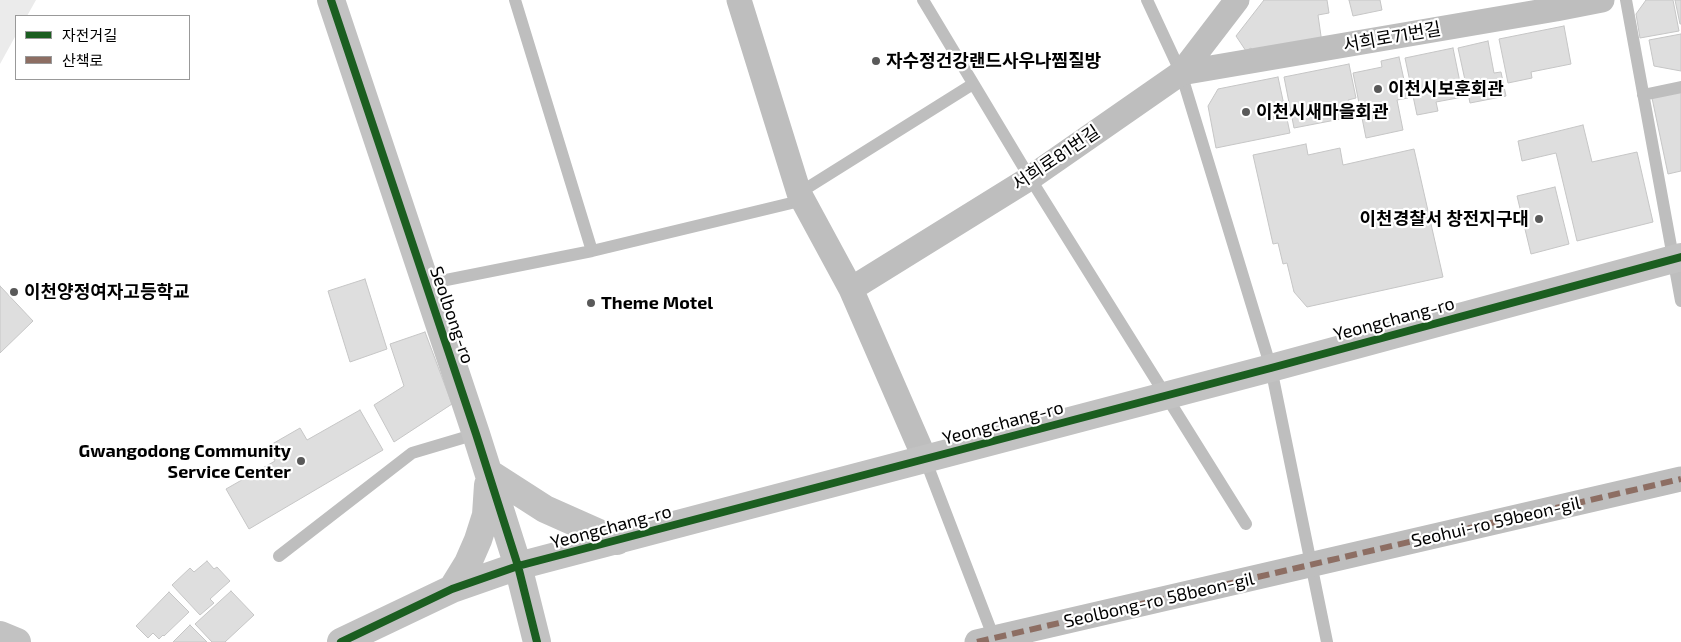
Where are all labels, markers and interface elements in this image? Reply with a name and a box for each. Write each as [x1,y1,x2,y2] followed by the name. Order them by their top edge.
[15,15,190,80] legend
[1341,18,1443,56] street label: 서희로71번길
[62,26,117,44] text: 자전거길
[886,50,1101,72] place label: 자수정건강랜드사우나찜질방
[62,51,103,69] text: 산책로
[870,55,882,67] marker: 자수정건강랜드사우나찜질방
[1388,78,1504,100] place label: 이천시보훈회관
[1372,83,1384,95] marker: 이천시보훈회관
[1256,101,1388,123] place label: 이천시새마을회관
[1240,106,1252,118] marker: 이천시새마을회관
[1008,121,1104,195] street label: 서희로81번길
[1360,208,1529,230] place label: 이천경찰서 창전지구대
[1533,213,1545,225] marker: 이천경찰서 창전지구대
[425,263,479,367] street label: Seolbong-ro
[24,281,190,303] place label: 이천양정여자고등학교
[8,286,20,298] marker: 이천양정여자고등학교
[601,292,713,314] place label: Theme Motel
[1331,292,1457,346] street label: Yeongchang-ro
[585,297,597,309] marker: Theme Motel
[940,396,1066,450] street label: Yeongchang-ro
[79,440,291,482] place label: Gwangodong Community Service Center
[295,455,307,467] marker: Gwangodong Community Service Center
[1409,492,1583,552] street label: Seohui-ro 59beon-gil
[548,500,674,554] street label: Yeongchang-ro
[1062,568,1256,632] street label: Seolbong-ro 58beon-gil

